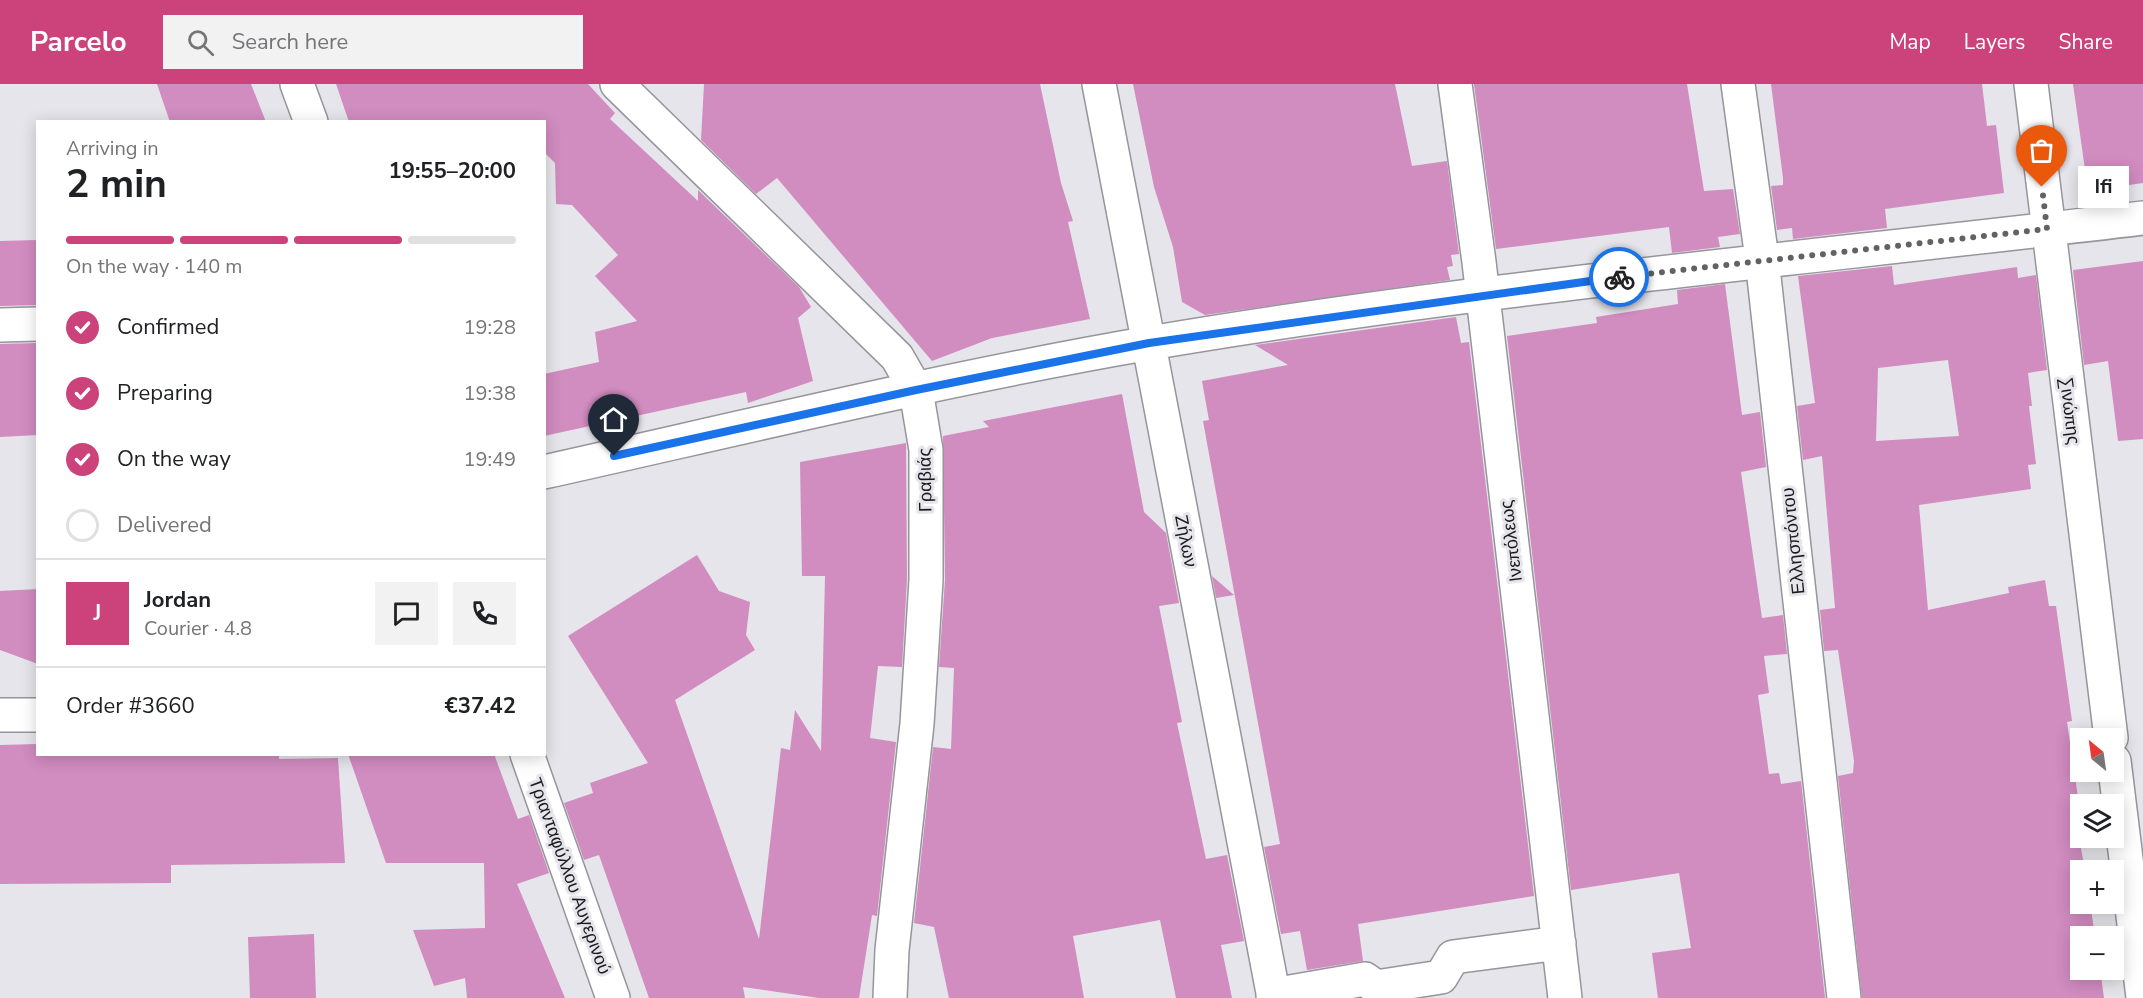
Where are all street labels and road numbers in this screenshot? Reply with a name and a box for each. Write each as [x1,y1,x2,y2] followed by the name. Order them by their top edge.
[2054,376,2086,446] street label: Σινώπης
[912,447,938,512] street label: Γραβιάς
[1775,486,1811,596] street label: Ελλησπόντου
[1494,499,1528,583] street label: Ινεπόλεως
[1169,513,1203,569] street label: Ζήλων
[523,774,617,978] street label: Τριανταφύλλου Αυγερινού

